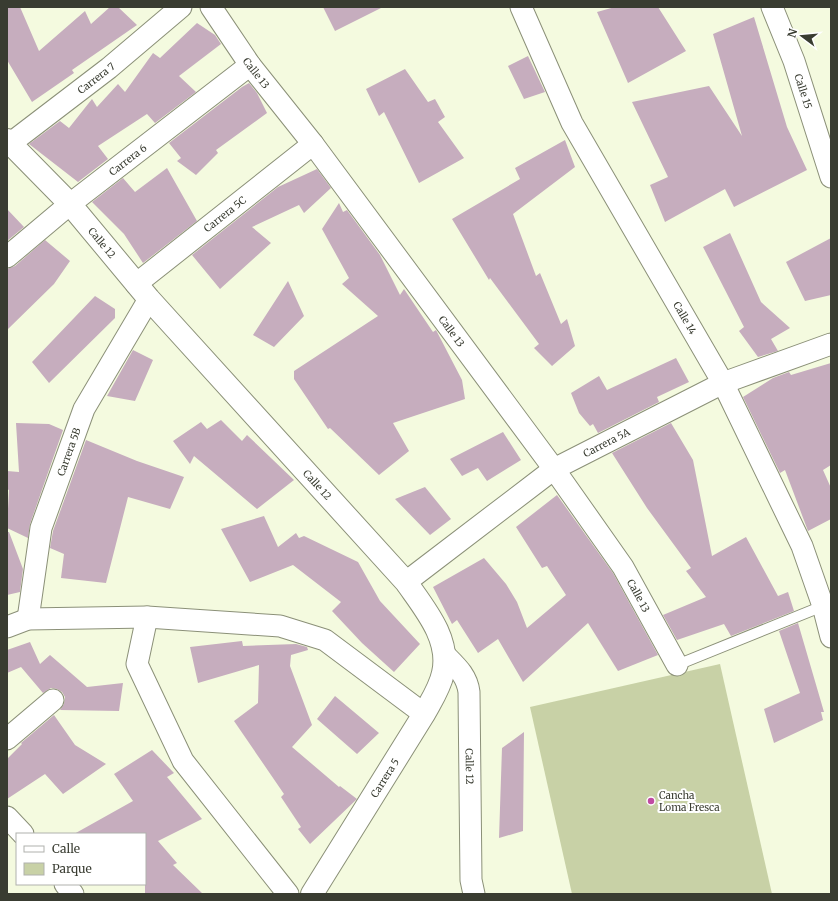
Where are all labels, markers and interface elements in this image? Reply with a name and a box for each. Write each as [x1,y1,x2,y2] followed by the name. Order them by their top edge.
[782,16,822,56] north arrow
[784,27,800,39] text: N
[240,55,273,91] street label: Calle 13
[75,59,118,96] street label: Carrera 7
[792,72,815,110] street label: Calle 15
[106,141,149,178] street label: Carrera 6
[201,193,249,235] street label: Carrera 5C
[86,225,119,261] street label: Calle 12
[670,299,700,337] street label: Calle 14
[436,313,468,350] street label: Calle 13
[581,425,633,460] street label: Carrera 5A
[54,426,83,478] street label: Carrera 5B
[301,467,335,502] street label: Calle 12
[624,577,653,615] street label: Calle 13
[463,748,476,785] street label: Calle 12
[368,756,402,800] street label: Carrera 5
[659,789,720,814] place label: Cancha Loma Fresca
[646,796,656,806] marker: Cancha Loma Fresca
[16,833,146,885] legend
[52,841,80,856] text: Calle
[52,861,92,876] text: Parque

